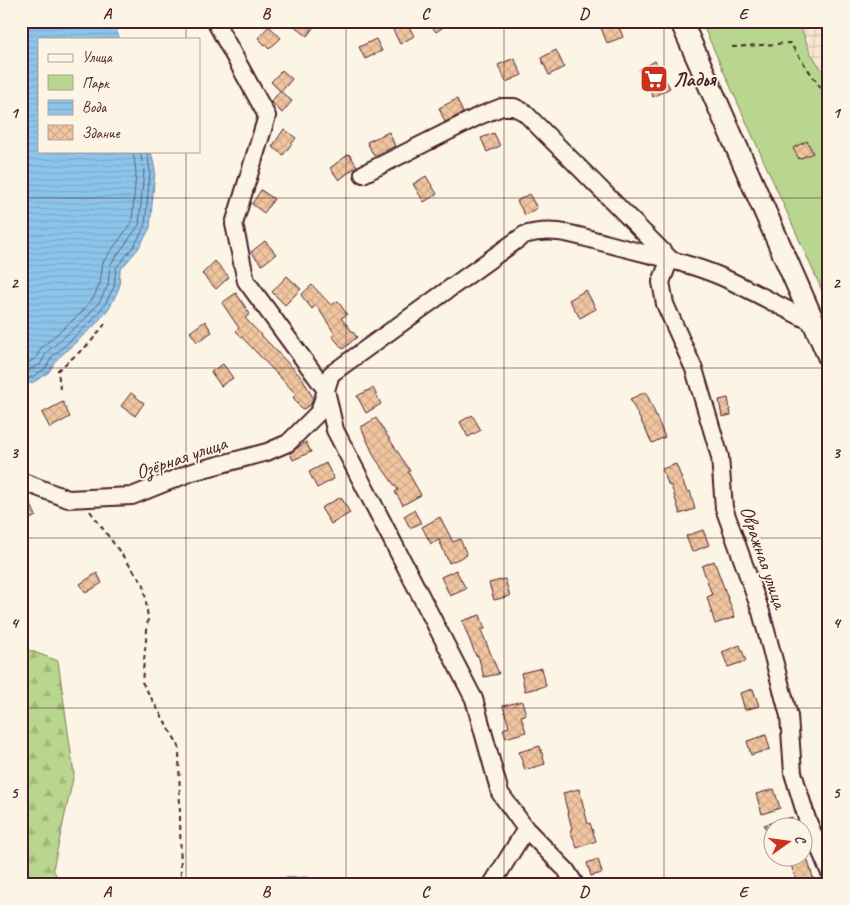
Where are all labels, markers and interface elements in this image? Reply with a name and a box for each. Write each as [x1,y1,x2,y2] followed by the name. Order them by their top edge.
[103,4,113,24] text: A
[262,4,272,24] text: B
[421,4,431,24] text: C
[579,4,590,24] text: D
[739,4,750,24] text: E
[38,38,200,152] legend
[82,48,113,67] text: Улица
[639,64,669,94] supermarket icon: Ладья
[673,67,717,92] place label: Ладья
[82,74,110,93] text: Парк
[82,98,107,117] text: Вода
[10,103,19,123] text: 1
[832,103,841,123] text: 1
[82,124,121,143] text: Здание
[10,273,19,293] text: 2
[832,273,841,293] text: 2
[133,430,232,486] street label: Озёрная улица
[10,443,19,463] text: 3
[832,443,841,463] text: 3
[734,503,793,613] street label: Овражная улица
[10,613,19,633] text: 4
[832,613,841,633] text: 4
[11,783,20,803] text: 5
[833,783,842,803] text: 5
[762,818,812,868] north arrow
[791,834,810,846] text: С
[103,882,113,902] text: A
[262,882,272,902] text: B
[421,882,431,902] text: C
[579,882,590,902] text: D
[739,882,750,902] text: E

